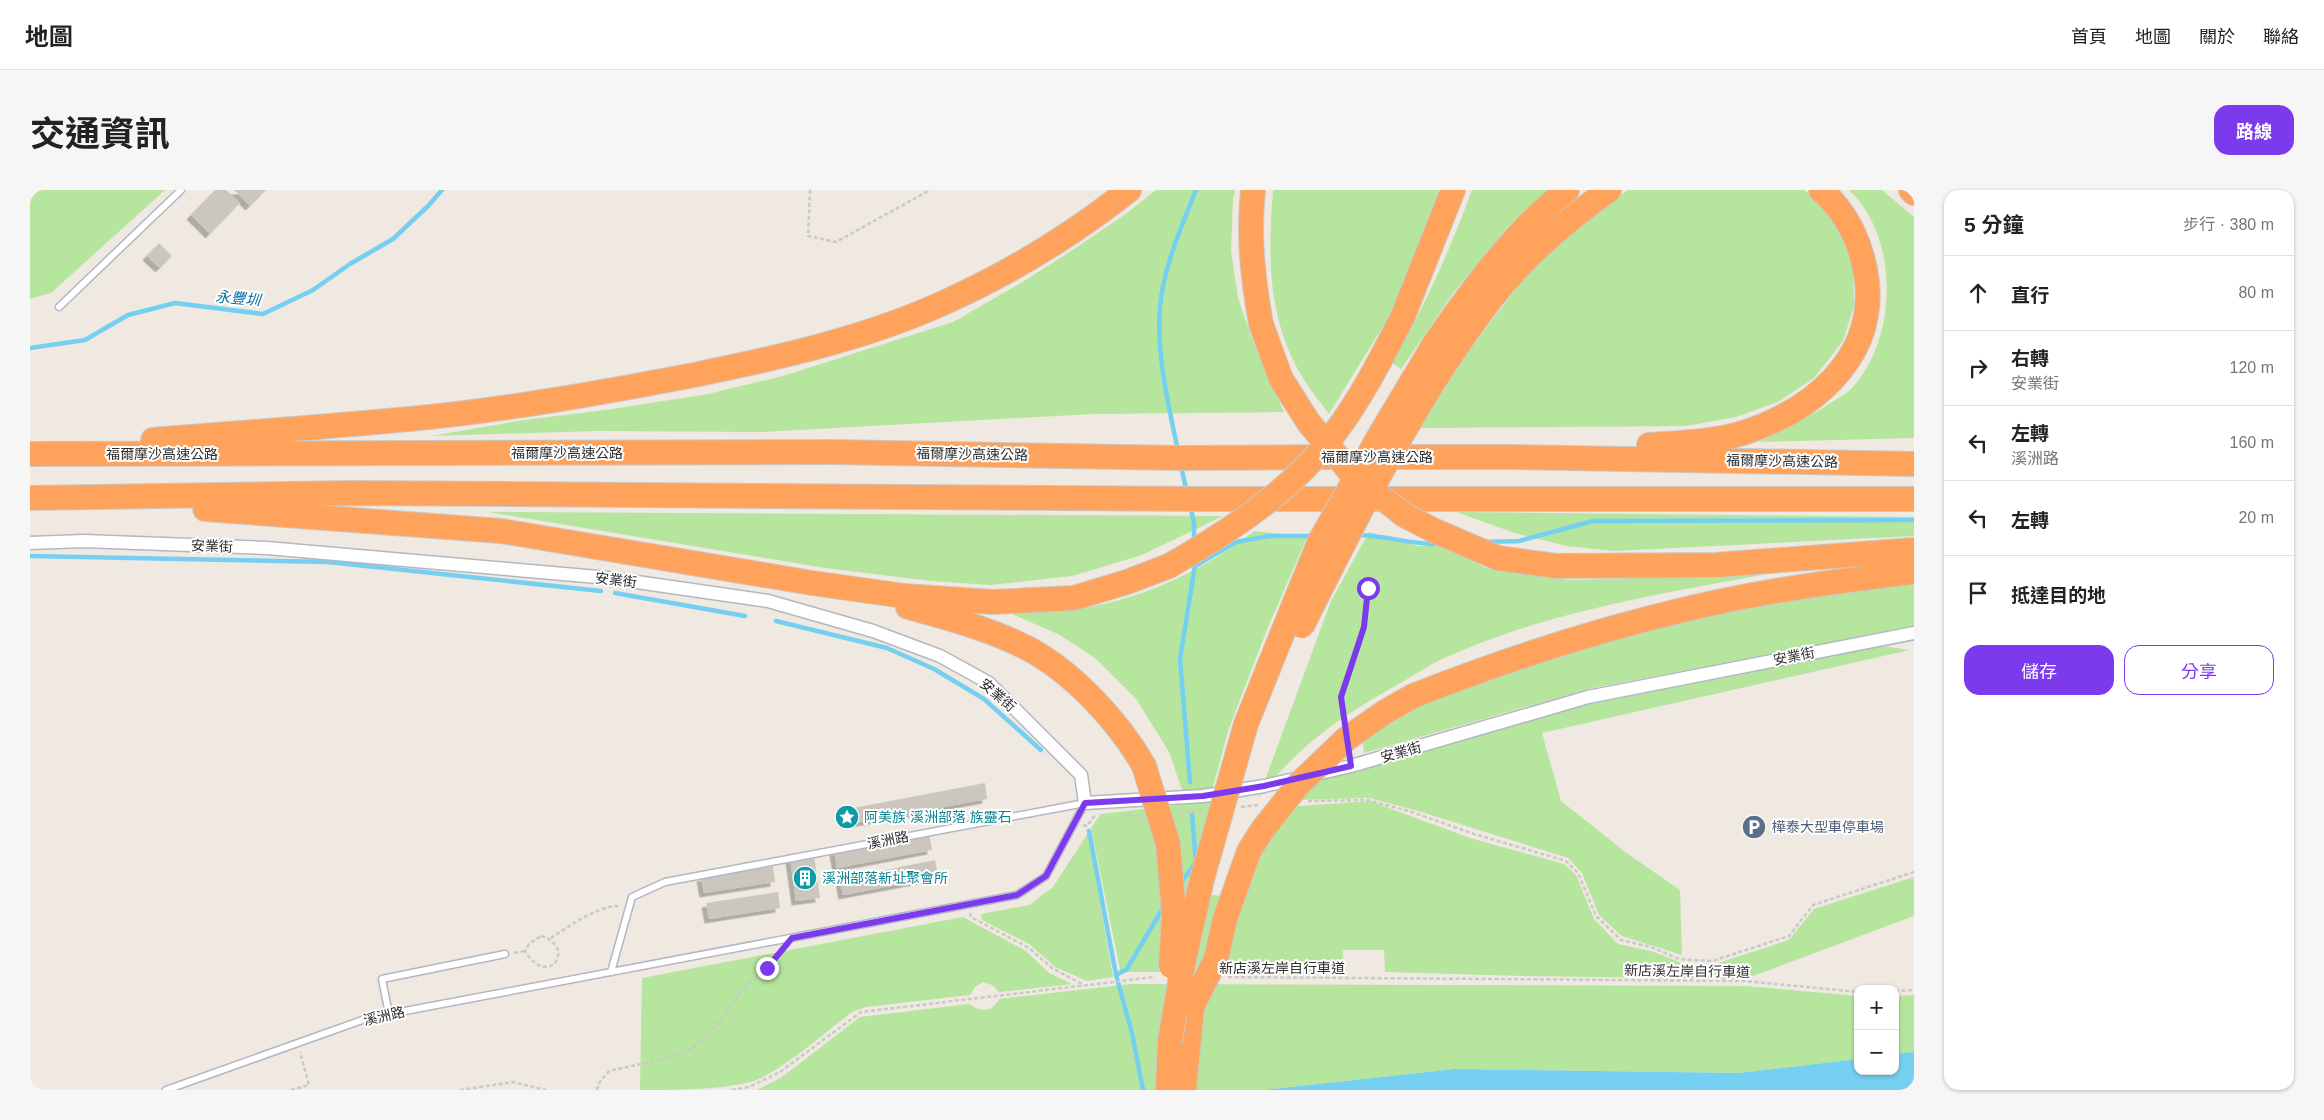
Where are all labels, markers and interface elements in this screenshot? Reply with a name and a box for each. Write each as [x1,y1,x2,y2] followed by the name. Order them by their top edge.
[25,23,73,50] text: 地圖
[2071,27,2107,47] text: 首頁
[2135,27,2171,47] text: 地圖
[2199,27,2235,47] text: 關於
[2263,27,2299,47] text: 聯絡
[2214,105,2294,155] button: 路線
[30,114,170,153] text: 交通資訊
[1964,213,2024,236] text: 5 分鐘
[2183,216,2274,233] text: 步行 · 380 m
[1964,279,1992,307] icon: ahead
[2238,284,2274,301] text: 80 m
[2011,285,2049,306] text: 直行
[215,288,263,309] water label: 永豐圳
[2011,348,2049,369] text: 右轉
[1964,354,1992,382] icon: right
[2230,359,2274,376] text: 120 m
[2011,375,2059,392] text: 安業街
[2011,423,2049,444] text: 左轉
[1964,429,1992,457] icon: left
[2230,434,2274,451] text: 160 m
[511,445,623,461] street label: 福爾摩沙高速公路
[916,445,1028,463] street label: 福爾摩沙高速公路
[106,446,218,462] street label: 福爾摩沙高速公路
[1321,449,1433,465] street label: 福爾摩沙高速公路
[2011,450,2059,467] text: 溪洲路
[1726,452,1838,470] street label: 福爾摩沙高速公路
[1964,504,1992,532] icon: left
[2238,509,2274,526] text: 20 m
[2011,510,2049,531] text: 左轉
[191,537,233,555] street label: 安業街
[594,570,638,590] street label: 安業街
[1357,577,1380,600] route start
[1964,579,1992,607] icon: arrive
[2011,585,2106,606] text: 抵達目的地
[1772,644,1816,668] street label: 安業街
[1964,645,2114,695] button: 儲存
[2124,645,2274,695] button: 分享
[977,675,1019,715] street label: 安業街
[1379,739,1423,765] street label: 安業街
[834,804,860,830] place icon: 阿美族 溪洲部落 族靈石
[864,809,1012,825] place label: 阿美族 溪洲部落 族靈石
[1741,814,1767,840] parking icon: 樺泰大型車停車場
[1772,819,1884,835] place label: 樺泰大型車停車場
[866,828,910,852] street label: 溪洲路
[792,865,818,891] building icon: 溪洲部落新址聚會所
[822,870,948,886] place label: 溪洲部落新址聚會所
[756,957,779,980] route end
[1219,960,1345,976] street label: 新店溪左岸自行車道
[1624,962,1750,980] street label: 新店溪左岸自行車道
[1854,985,1899,1075] map controls
[1854,985,1899,1030] button: +
[362,1003,406,1029] street label: 溪洲路
[1854,1030,1899,1075] button: −

